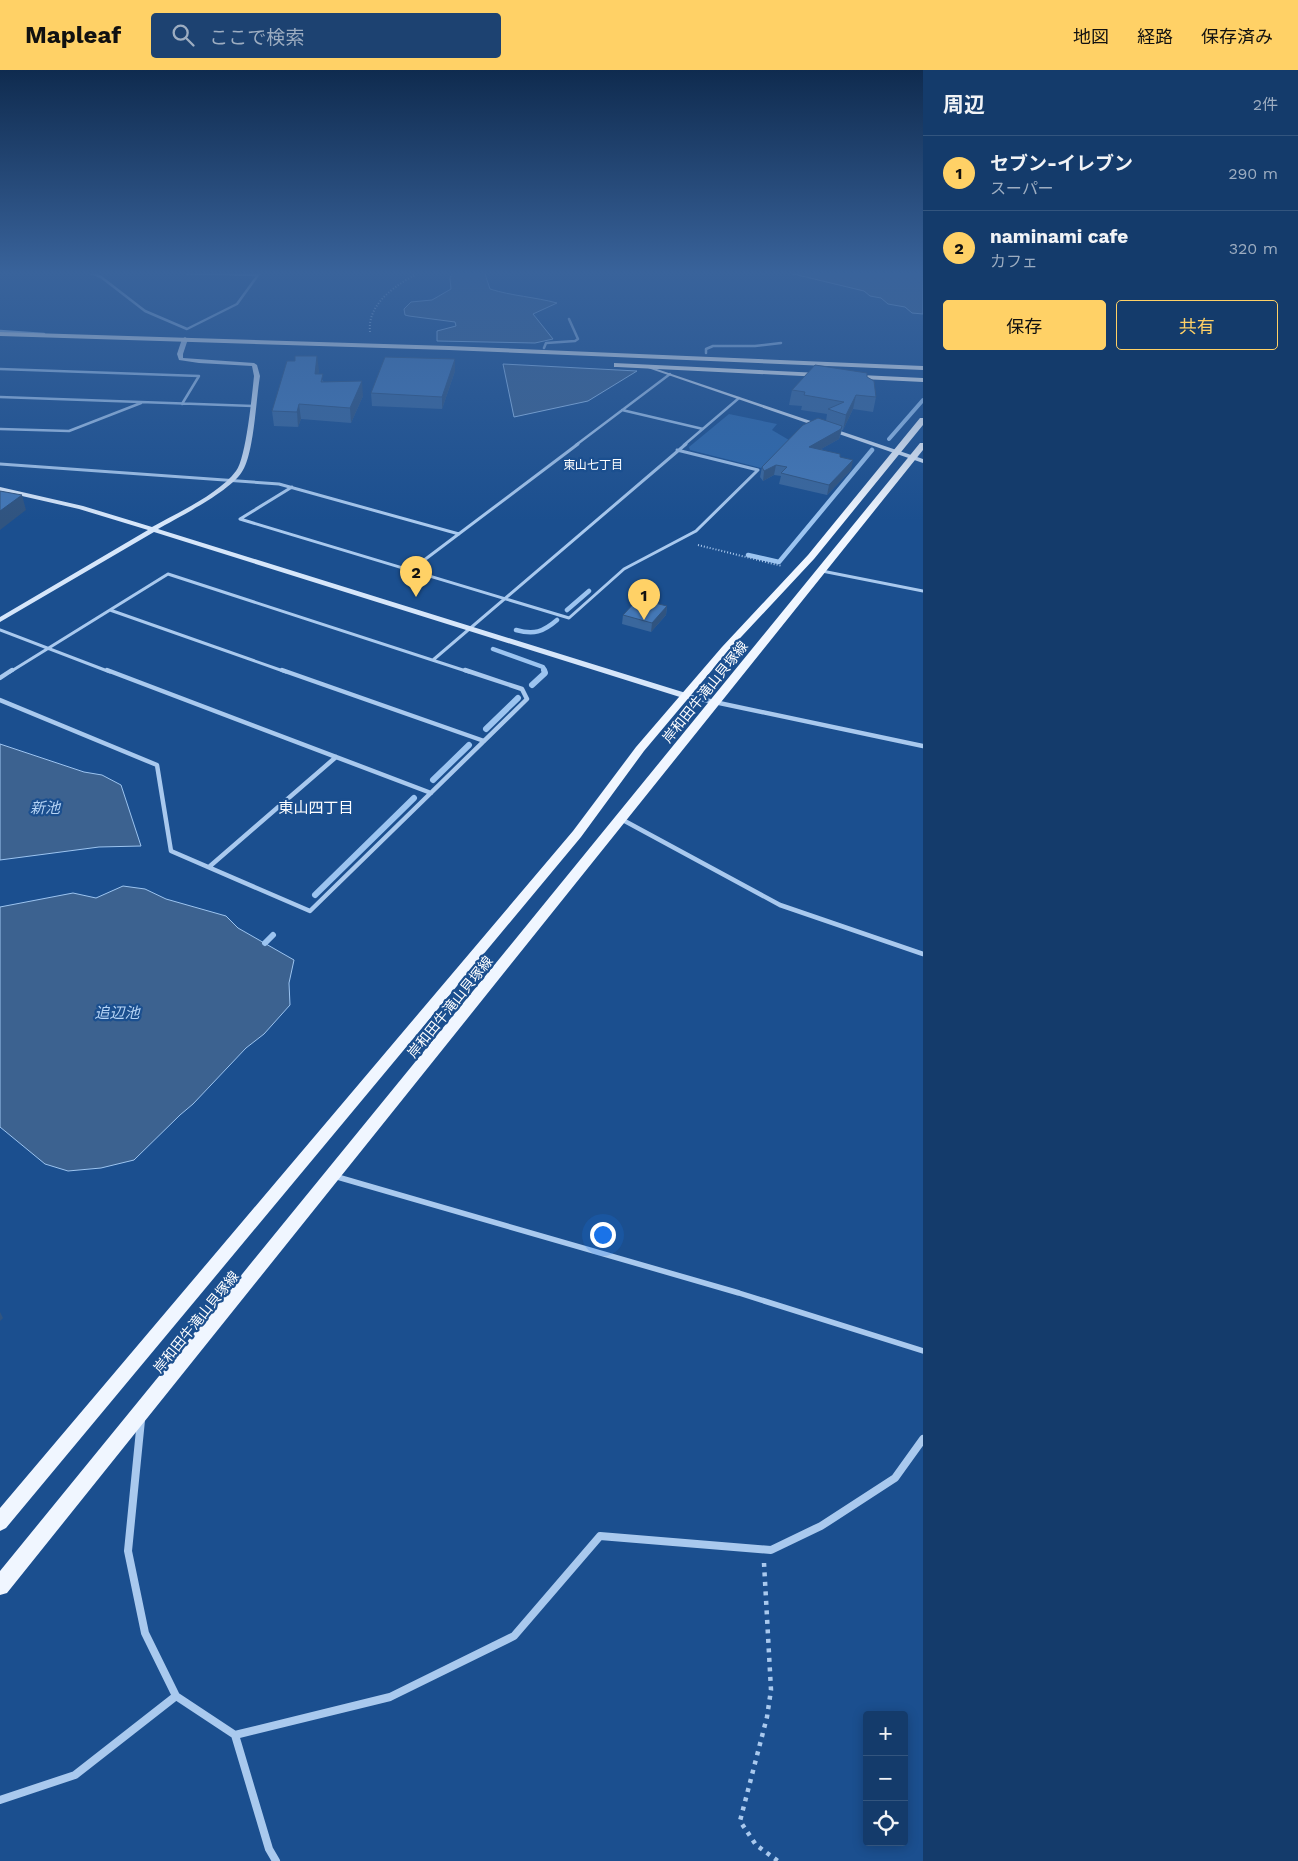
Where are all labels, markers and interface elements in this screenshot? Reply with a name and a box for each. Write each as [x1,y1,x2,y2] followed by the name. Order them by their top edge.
[151,13,501,58] search box
[25,21,121,49] text: Mapleaf
[169,21,197,49] icon: search
[209,26,304,49] text: ここで検索
[1073,26,1109,47] text: 地図
[1137,26,1173,47] text: 経路
[1201,26,1273,47] text: 保存済み
[943,92,985,117] text: 周辺
[1253,95,1278,114] text: 2件
[990,152,1133,175] text: セブン-イレブン
[956,164,962,183] text: 1
[1228,164,1278,183] text: 290 m
[990,179,1054,198] text: スーパー
[990,225,1128,248] text: naminami cafe
[954,239,964,258] text: 2
[1229,239,1278,258] text: 320 m
[990,252,1038,271] text: カフェ
[943,300,1106,350] button: 保存
[1116,300,1278,350] button: 共有
[563,458,623,472] district label: 東山七丁目
[400,556,432,597] pin: 2
[628,579,660,620] pin: 1
[659,638,751,746] street label: 岸和田牛滝山貝塚線
[30,799,62,817] water label: 新池
[278,799,354,817] district label: 東山四丁目
[404,953,496,1061] street label: 岸和田牛滝山貝塚線
[94,1004,141,1022] water label: 追辺池
[590,1222,616,1248] your location
[150,1268,242,1376] street label: 岸和田牛滝山貝塚線
[863,1711,908,1846] map controls
[863,1711,908,1756] button: +
[863,1756,908,1801] button: −
[863,1801,908,1846] button: locate

